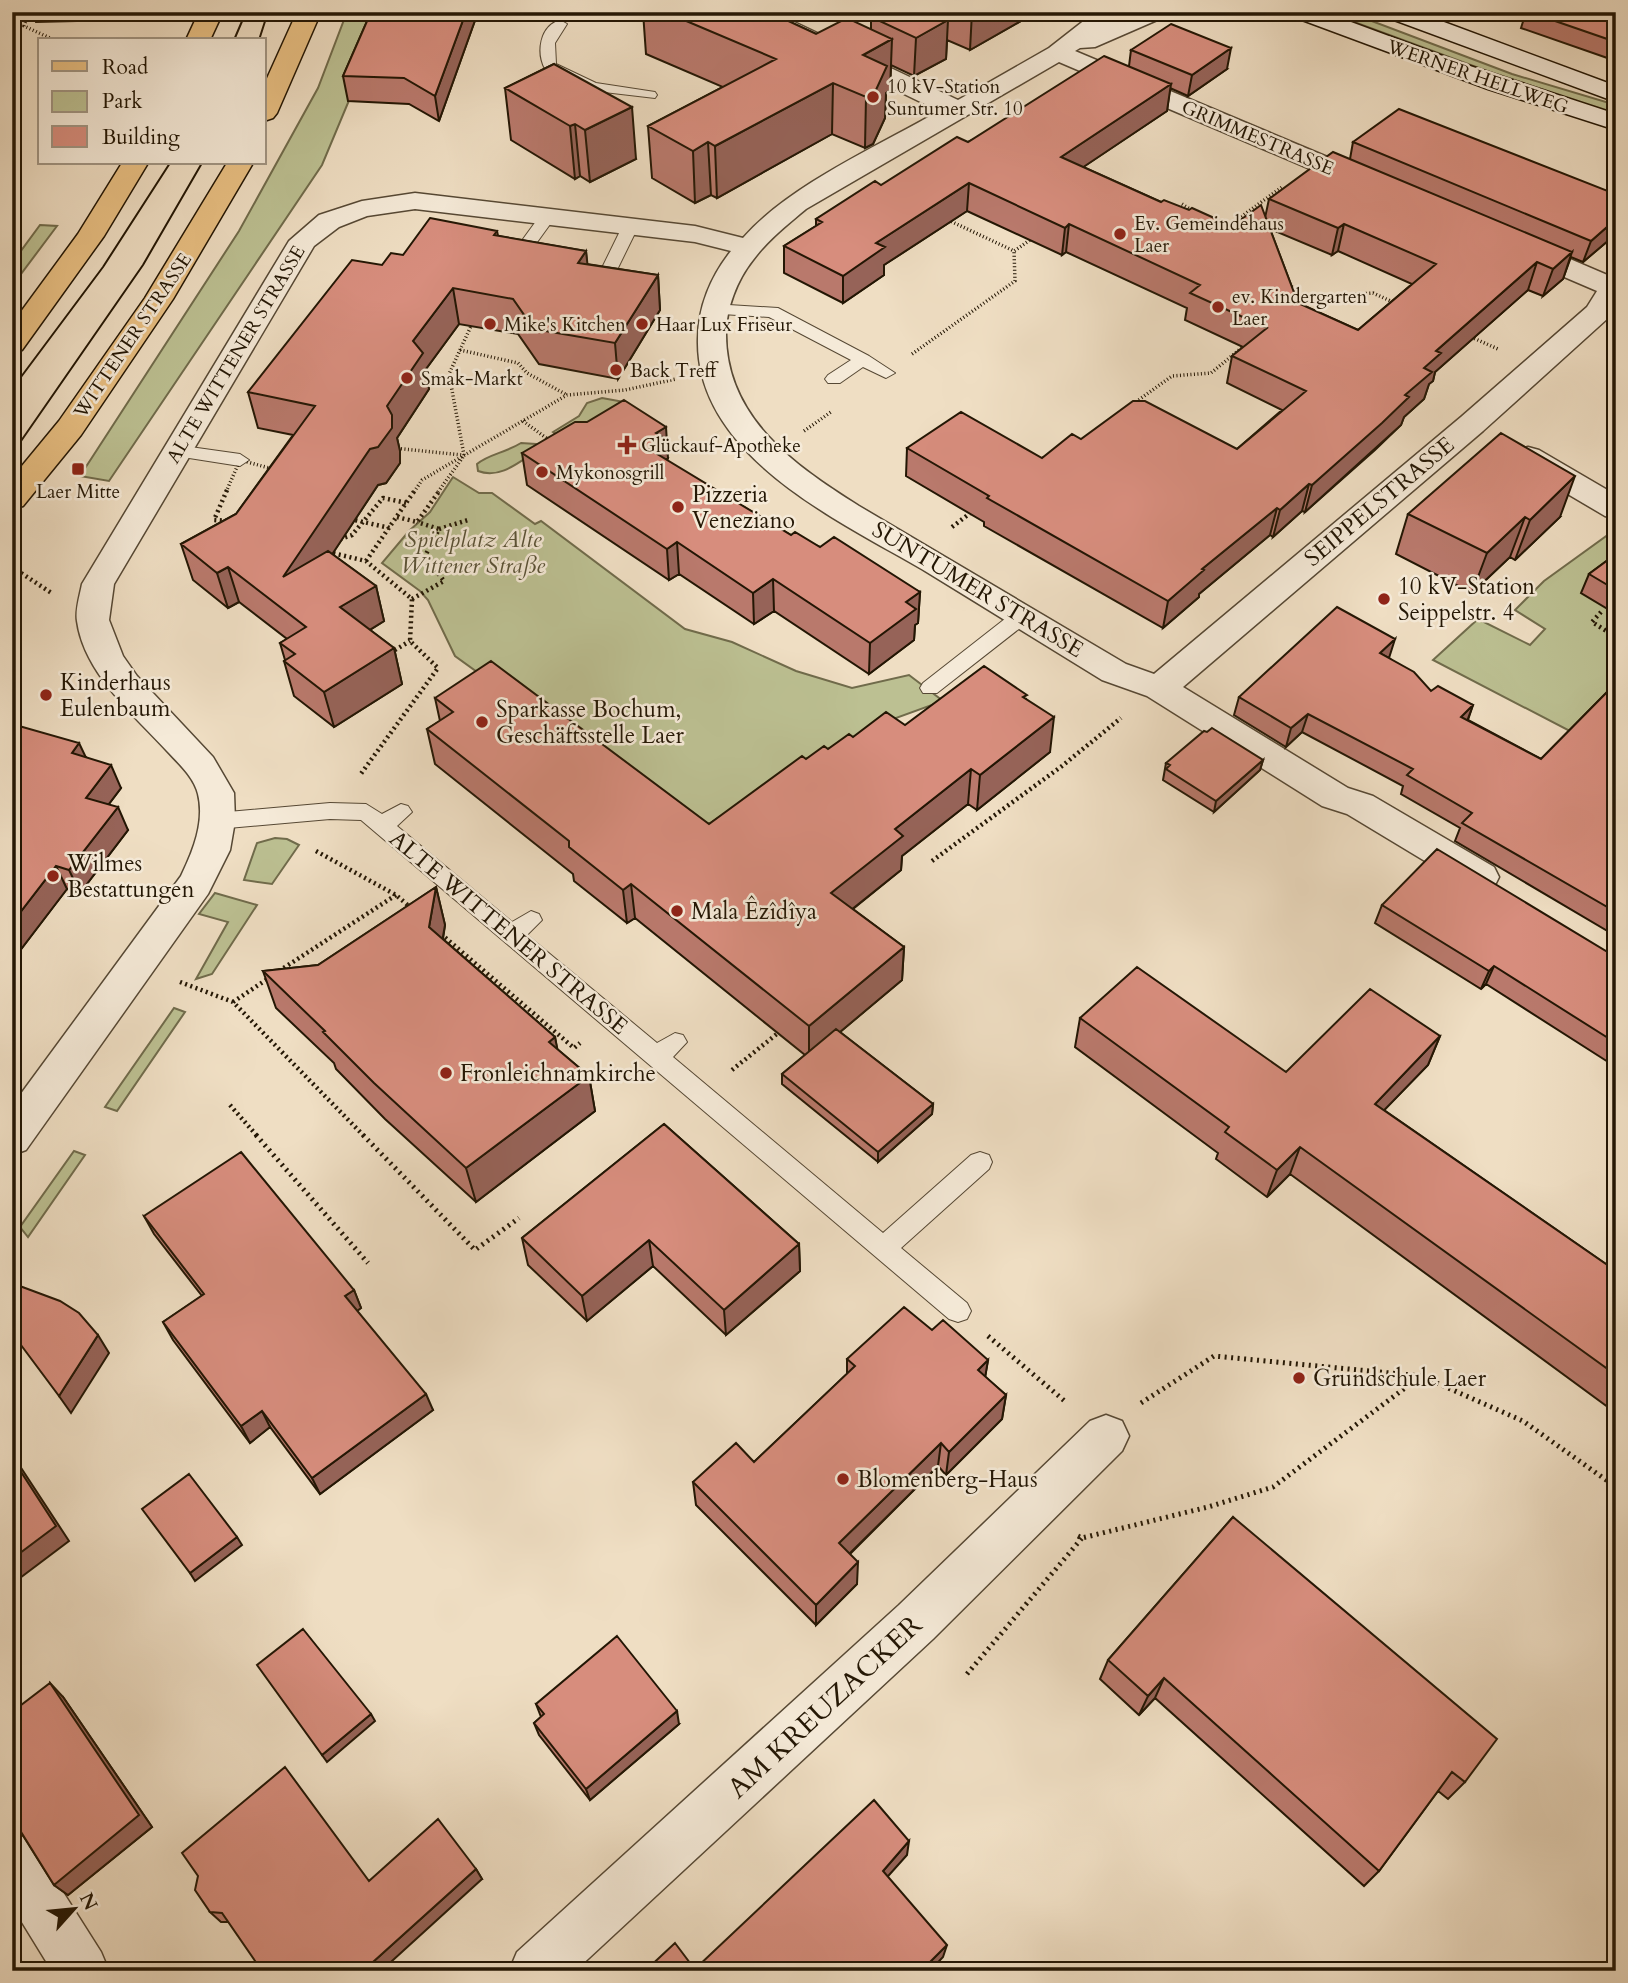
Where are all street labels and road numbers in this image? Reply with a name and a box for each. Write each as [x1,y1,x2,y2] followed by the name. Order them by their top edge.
[1382,33,1572,120] street label: WERNER HELLWEG
[1177,94,1338,182] street label: GRIMMESTRASSE
[160,241,311,468] street label: ALTE WITTENER STRASSE
[67,248,198,424] street label: WITTENER STRASSE
[1298,429,1461,573] street label: SEIPPELSTRASSE
[866,514,1089,665] street label: SUNTUMER STRASSE
[383,823,635,1041] street label: ALTE WITTENER STRASSE
[719,1606,931,1807] street label: AM KREUZACKER

